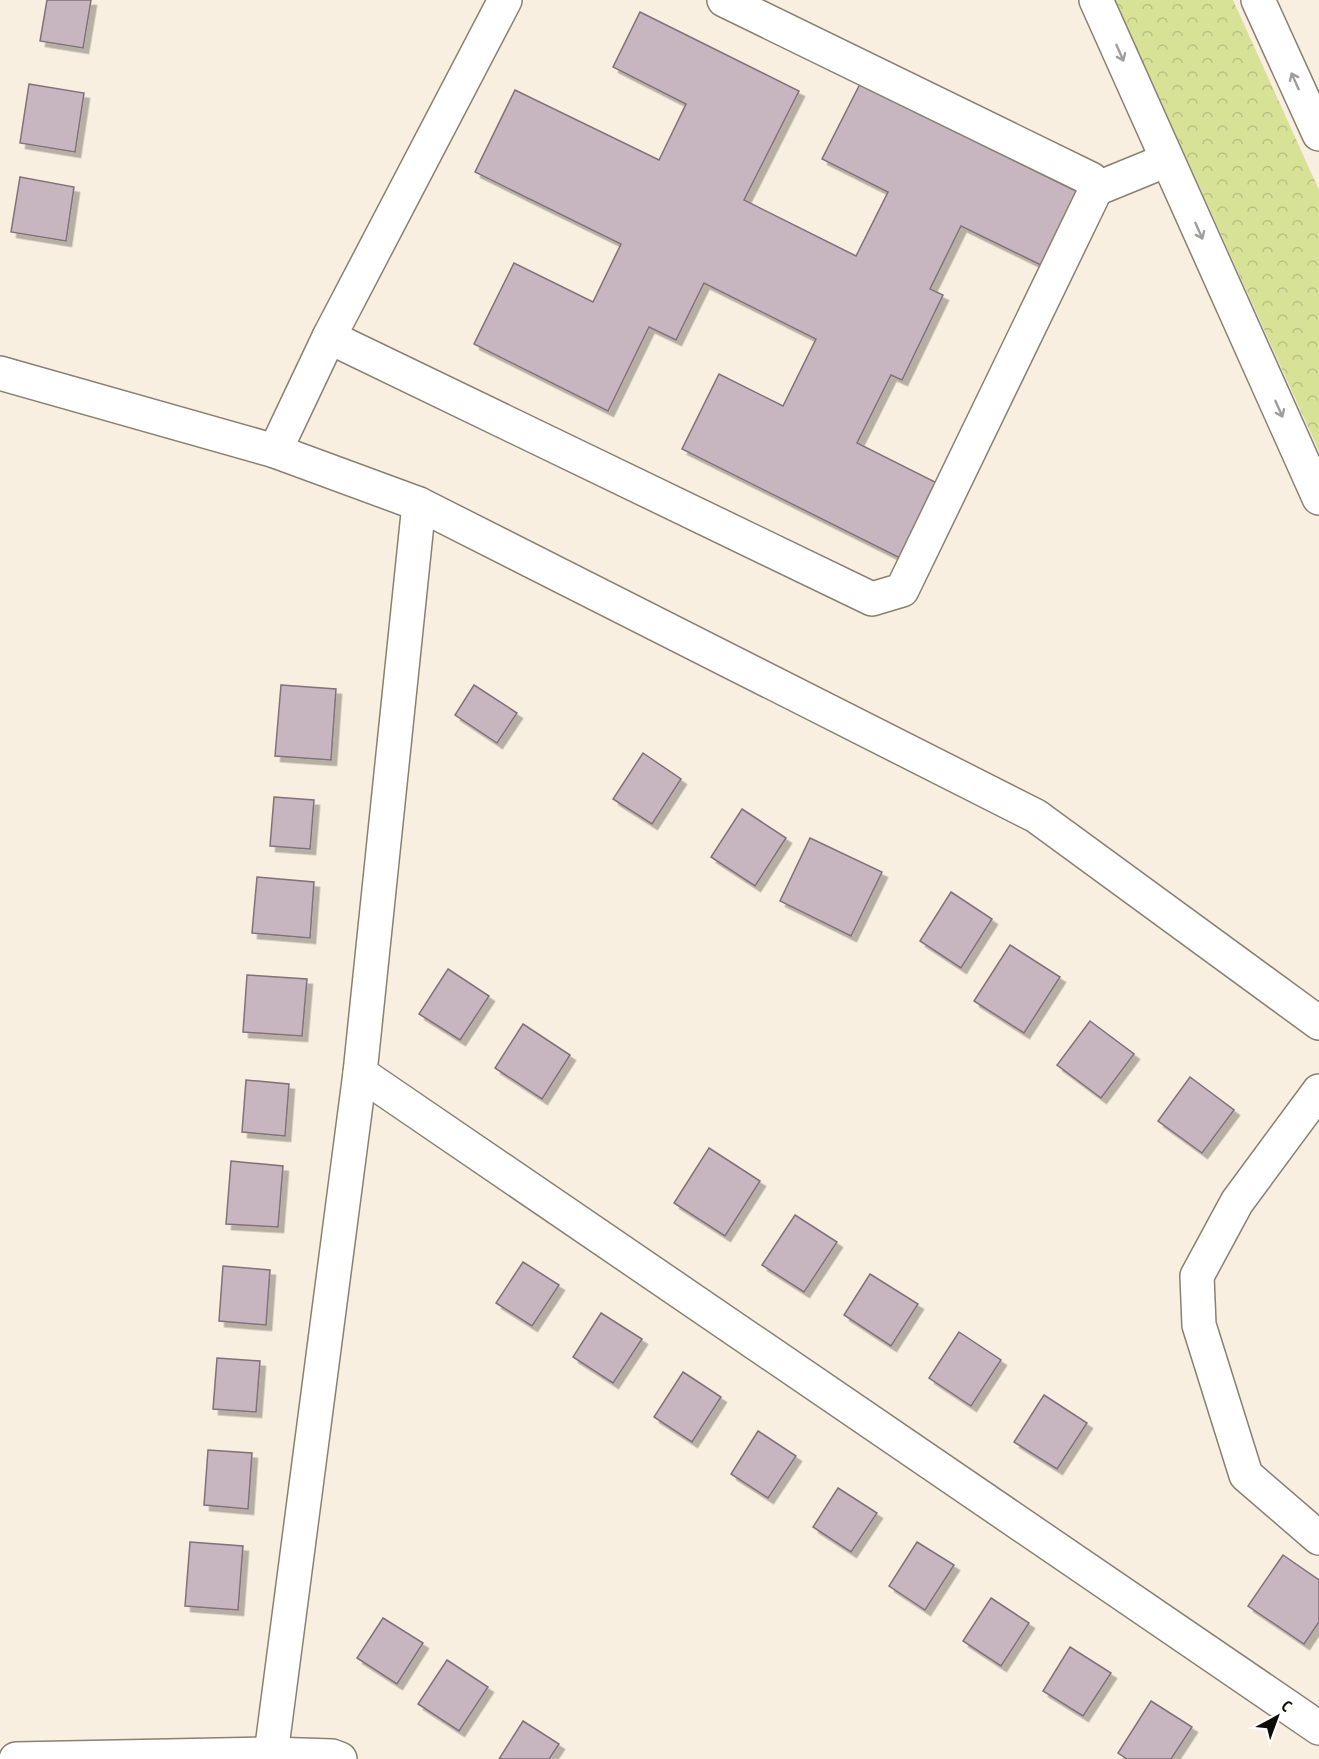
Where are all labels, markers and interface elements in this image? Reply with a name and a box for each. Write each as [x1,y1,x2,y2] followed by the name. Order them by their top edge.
[1114,44,1126,62] one-way arrow
[1288,72,1300,90] one-way arrow
[1194,222,1206,240] one-way arrow
[1274,400,1285,418] one-way arrow
[1247,1687,1307,1747] north arrow
[1278,1696,1297,1716] text: С

